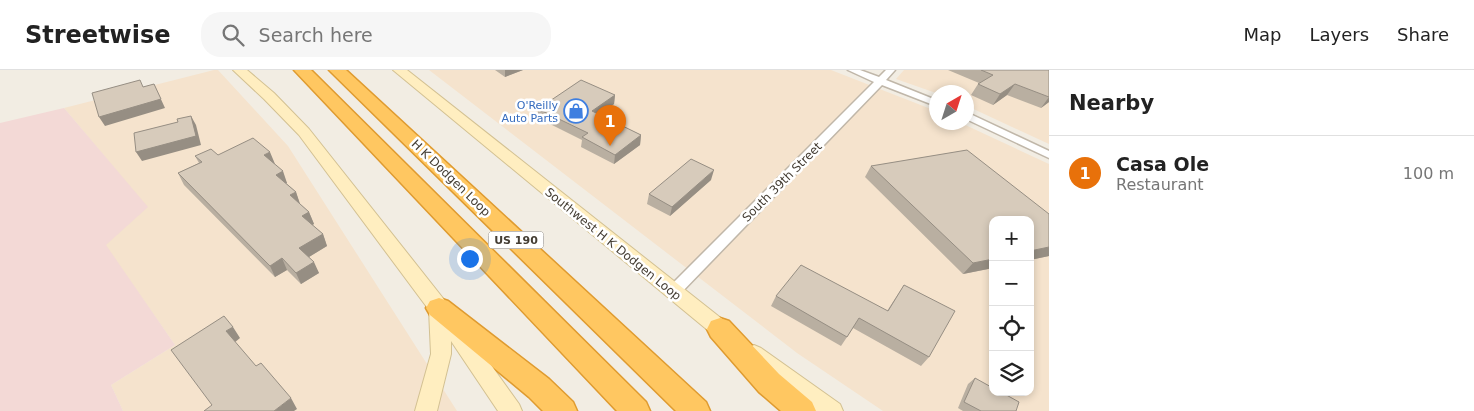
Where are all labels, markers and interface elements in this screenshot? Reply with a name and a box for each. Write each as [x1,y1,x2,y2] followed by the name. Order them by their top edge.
[201,12,551,57] search box
[25,21,171,49] text: Streetwise
[219,21,247,49] icon: search
[259,24,373,46] text: Search here
[1243,24,1281,45] text: Map
[1309,24,1369,45] text: Layers
[1397,24,1449,45] text: Share
[929,85,974,130] north arrow
[1069,91,1154,115] text: Nearby
[563,98,589,124] shop icon: O'Reilly Auto Parts
[502,99,558,125] place label: O'Reilly Auto Parts
[594,105,626,146] pin: 1
[409,137,493,219] street label: H K Dodgen Loop
[739,139,825,225] street label: South 39th Street
[1116,153,1209,175] text: Casa Ole
[1079,164,1091,183] text: 1
[1403,164,1454,183] text: 100 m
[1116,175,1204,194] text: Restaurant
[542,185,684,303] street label: Southwest H K Dodgen Loop
[989,216,1034,396] map controls
[989,216,1034,261] button: +
[488,232,544,248] road number: US 190
[457,246,483,272] your location
[989,261,1034,306] button: −
[989,306,1034,351] button: locate
[989,351,1034,396] button: layers

